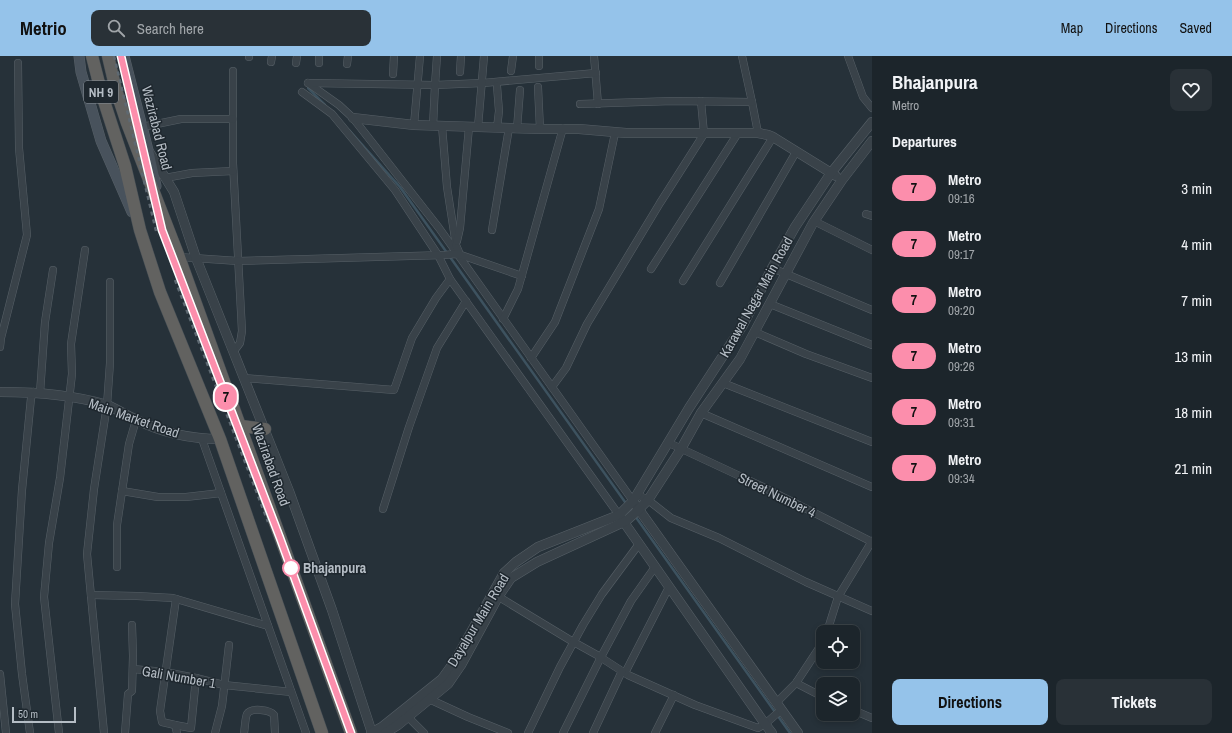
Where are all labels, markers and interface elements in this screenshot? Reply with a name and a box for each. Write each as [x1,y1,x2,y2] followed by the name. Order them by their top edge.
[91,10,371,46] search box
[20,15,67,41] text: Metrio
[105,17,127,39] icon: search
[137,18,204,39] text: Search here
[1061,19,1083,37] text: Map
[1105,19,1157,37] text: Directions
[1179,19,1212,37] text: Saved
[892,69,978,95] text: Bhajanpura
[1170,69,1212,111] button: heart
[84,81,118,103] road number: NH 9
[138,84,176,172] street label: Wazirabad Road
[892,97,919,114] text: Metro
[892,131,957,152] text: Departures
[948,169,981,190] text: Metro
[1181,178,1212,199] text: 3 min
[911,179,917,197] text: 7
[948,190,975,207] text: 09:16
[948,225,981,246] text: Metro
[715,233,797,361] street label: Karawal Nagar Main Road
[1181,234,1212,255] text: 4 min
[911,235,917,253] text: 7
[948,246,975,263] text: 09:17
[948,281,981,302] text: Metro
[1181,290,1212,311] text: 7 min
[911,291,917,309] text: 7
[948,302,975,319] text: 09:20
[948,337,981,358] text: Metro
[1174,346,1212,367] text: 13 min
[911,347,917,365] text: 7
[948,358,975,375] text: 09:26
[213,384,239,410] line badge: 7
[223,388,229,406] text: 7
[948,393,981,414] text: Metro
[86,394,182,442] street label: Main Market Road
[1174,402,1212,423] text: 18 min
[911,403,917,421] text: 7
[948,414,975,431] text: 09:31
[248,422,294,508] street label: Wazirabad Road
[948,449,981,470] text: Metro
[1174,458,1212,479] text: 21 min
[911,459,917,477] text: 7
[735,468,819,522] street label: Street Number 4
[948,470,975,487] text: 09:34
[282,559,300,577] marker: Bhajanpura
[303,559,367,577] place label: Bhajanpura
[443,570,513,670] street label: Dayalpur Main Road
[816,625,860,721] map controls
[816,625,860,669] button: locate
[141,662,218,692] street label: Gali Number 1
[816,677,860,721] button: layers
[892,679,1048,725] button: Directions
[1056,679,1212,725] button: Tickets
[12,705,76,724] scale bar
[18,707,38,721] text: 50 m

